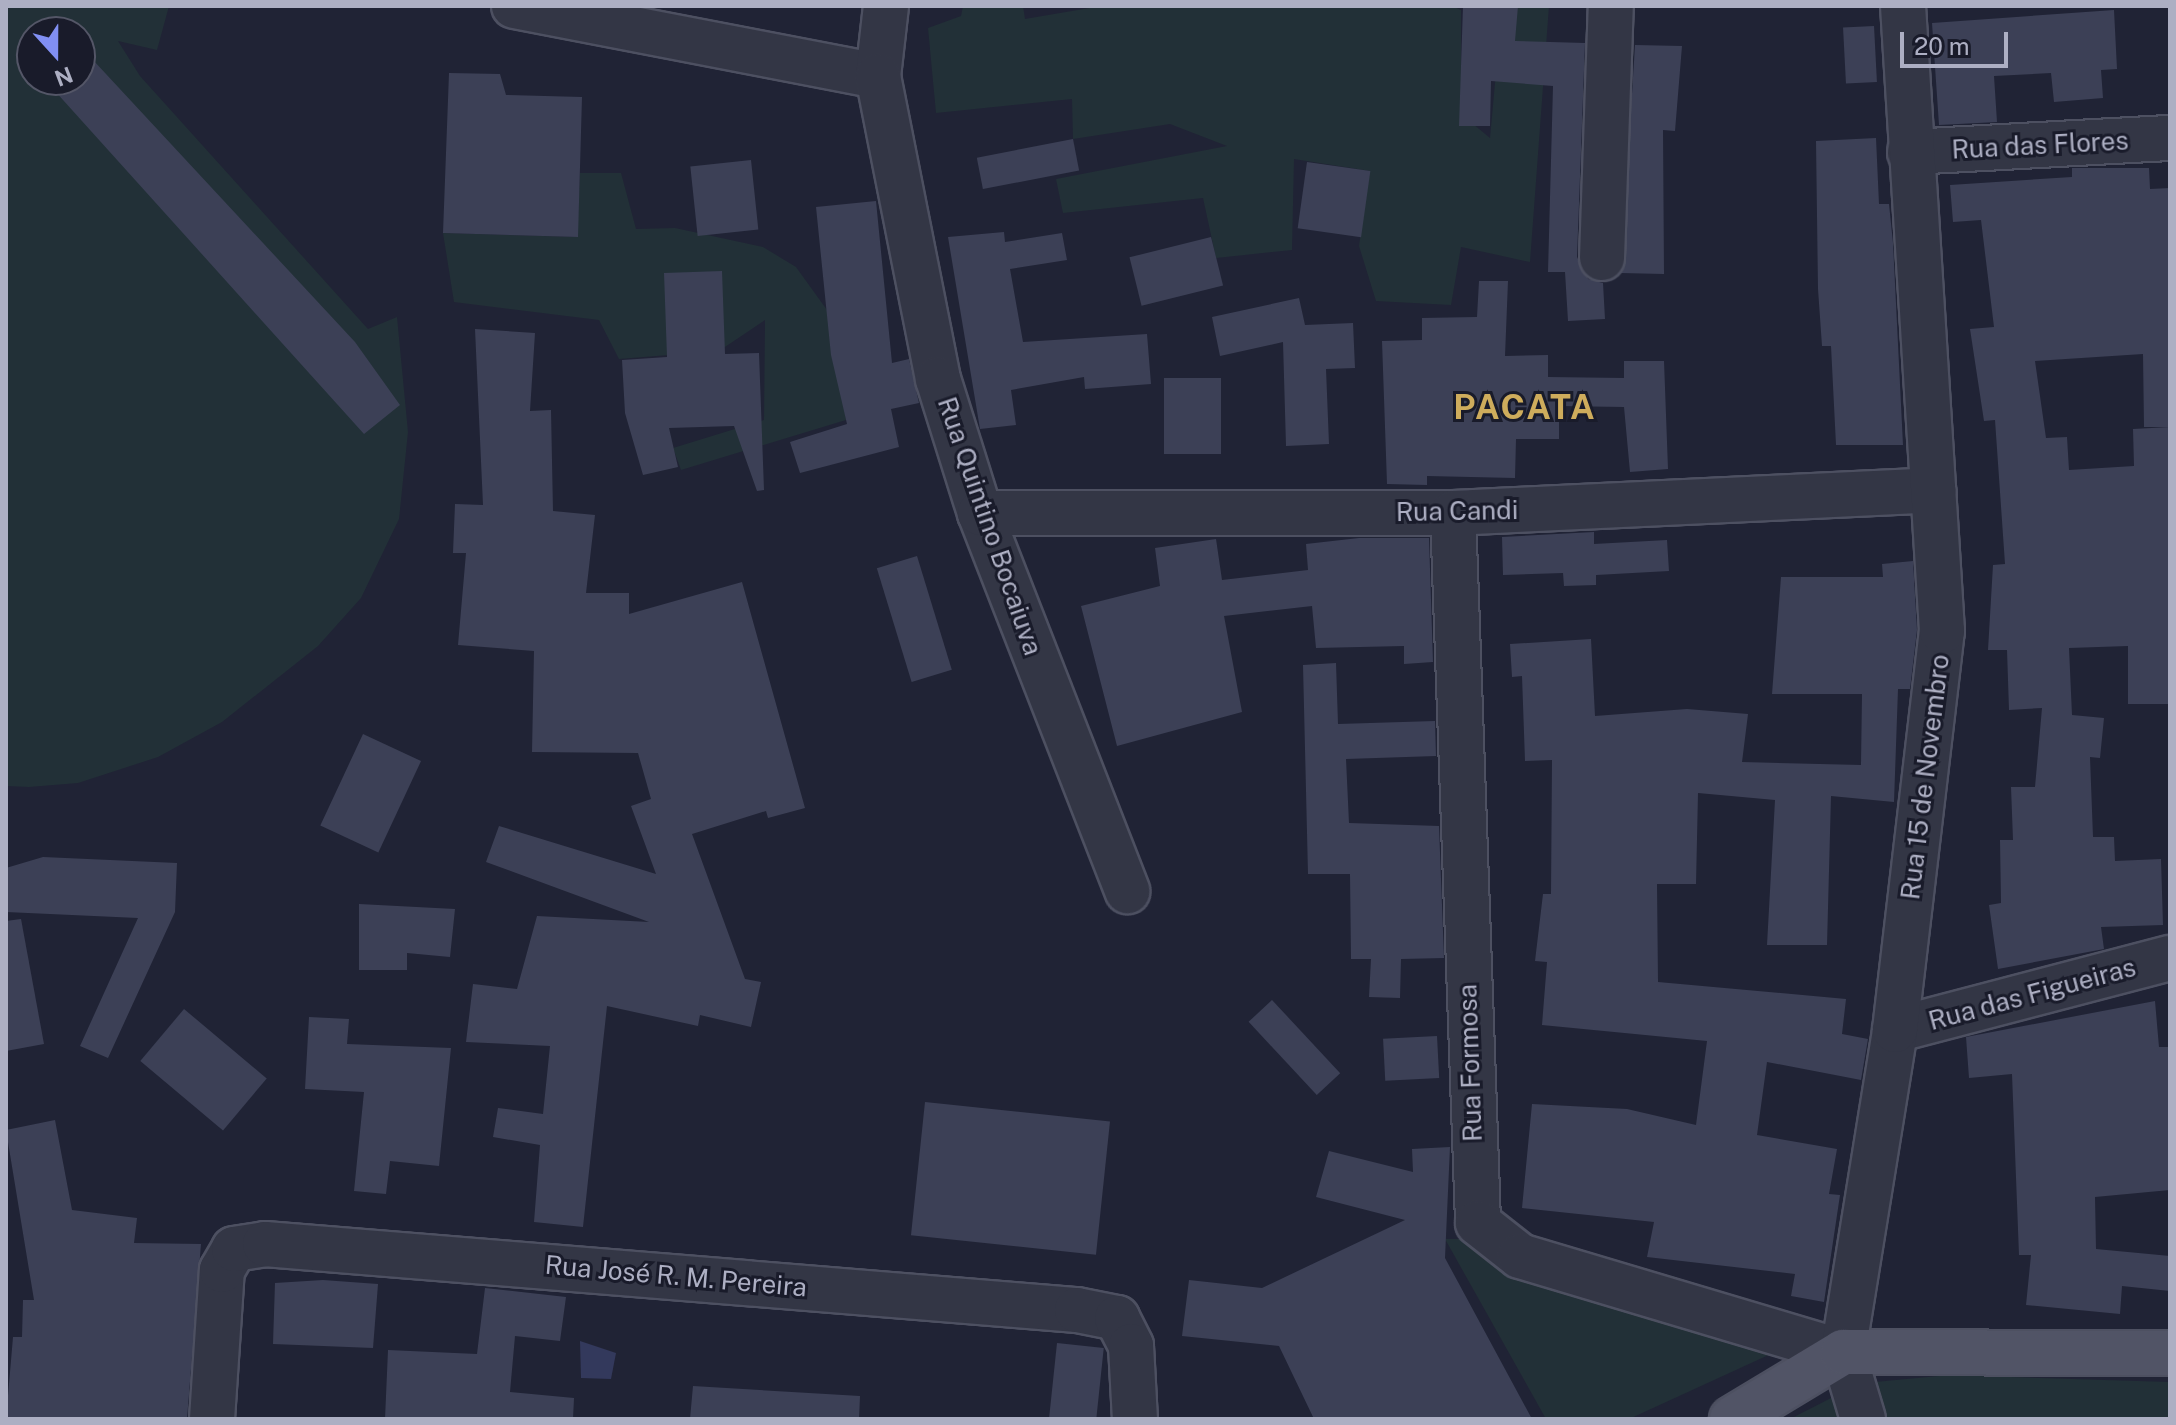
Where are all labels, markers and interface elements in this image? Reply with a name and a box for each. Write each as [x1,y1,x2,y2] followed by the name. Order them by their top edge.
[16,16,96,96] north arrow
[1904,16,2012,66] scale bar
[1914,32,1970,60] text: 20 m
[51,61,77,92] text: N
[1951,125,2129,165] street label: Rua das Flores
[1453,388,1597,428] district label: PACATA
[931,393,1049,659] street label: Rua Quintino Bocaiuva
[1396,494,1518,528] street label: Rua Candi
[1894,652,1956,902] street label: Rua 15 de Novembro
[1925,951,2139,1037] street label: Rua das Figueiras
[1452,984,1488,1142] street label: Rua Formosa
[543,1249,809,1303] street label: Rua José R. M. Pereira

